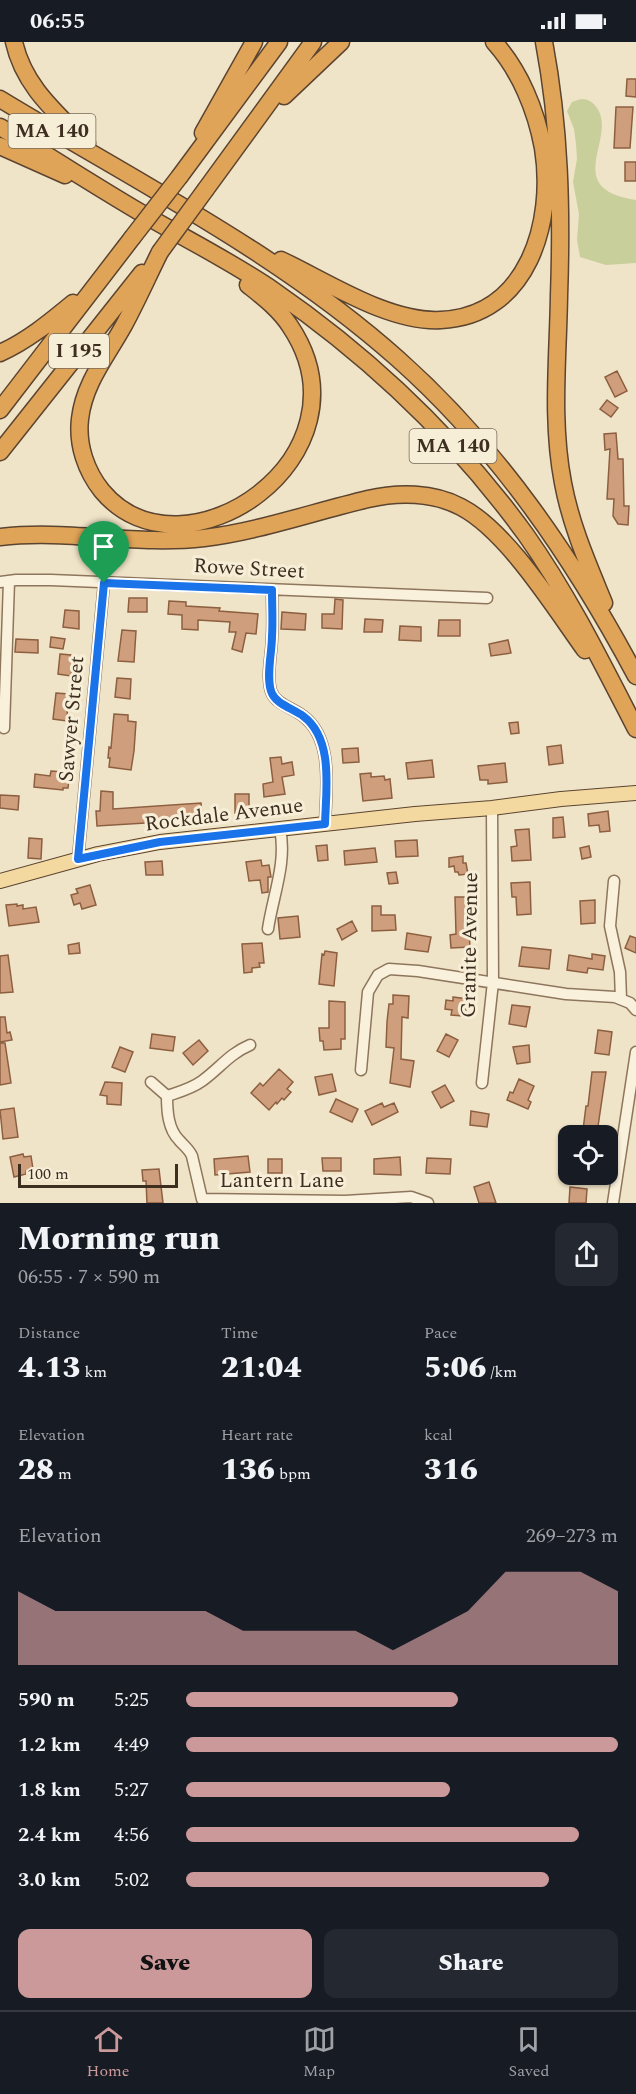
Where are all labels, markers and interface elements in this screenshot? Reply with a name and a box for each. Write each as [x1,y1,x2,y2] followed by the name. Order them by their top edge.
[30,5,85,38] text: 06:55
[8,114,96,148] road number: MA 140
[49,334,109,368] road number: I 195
[410,429,496,463] road number: MA 140
[78,521,129,583] pin
[87,530,120,563] icon: arrive
[192,550,306,588] street label: Rowe Street
[51,655,93,783] street label: Sawyer Street
[143,789,305,841] street label: Rockdale Avenue
[453,872,487,1018] street label: Granite Avenue
[558,1125,618,1185] map controls
[558,1125,618,1185] button: locate
[18,1161,178,1188] scale bar
[27,1162,69,1186] text: 100 m
[219,1165,345,1197] street label: Lantern Lane
[18,1214,220,1264] text: Morning run
[555,1223,618,1286] button: share
[18,1262,160,1292] text: 06:55 · 7 × 590 m
[18,1321,80,1345] text: Distance
[221,1321,258,1345] text: Time
[424,1321,457,1345] text: Pace
[18,1345,80,1391] text: 4.13
[221,1345,301,1391] text: 21:04
[424,1345,486,1391] text: 5:06
[80,1360,107,1384] text: km
[486,1360,517,1384] text: /km
[18,1423,85,1447] text: Elevation
[221,1423,293,1447] text: Heart rate
[424,1423,453,1447] text: kcal
[18,1447,54,1493] text: 28
[221,1447,275,1493] text: 136
[424,1447,478,1493] text: 316
[54,1462,72,1486] text: m
[275,1462,311,1486] text: bpm
[18,1521,102,1551] text: Elevation
[526,1521,618,1551] text: 269–273 m
[18,1685,75,1715] text: 590 m
[114,1685,149,1715] text: 5:25
[18,1730,81,1760] text: 1.2 km
[114,1730,149,1760] text: 4:49
[18,1775,81,1805] text: 1.8 km
[114,1775,149,1805] text: 5:27
[18,1820,81,1850] text: 2.4 km
[114,1820,149,1850] text: 4:56
[18,1865,81,1895] text: 3.0 km
[114,1865,149,1895] text: 5:02
[18,1929,312,1998] button: Save
[324,1929,618,1998] button: Share
[86,2023,130,2083] tab: Home
[303,2023,336,2083] tab: Map
[508,2023,550,2083] tab: Saved

